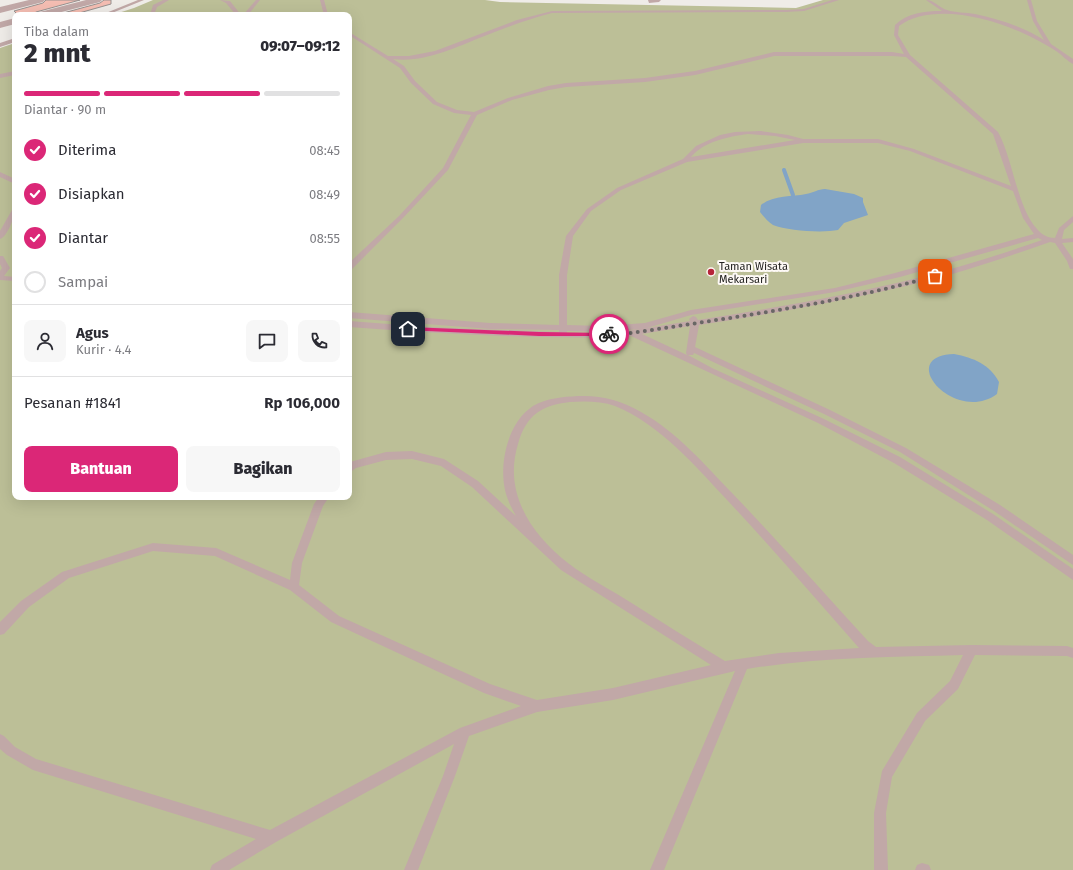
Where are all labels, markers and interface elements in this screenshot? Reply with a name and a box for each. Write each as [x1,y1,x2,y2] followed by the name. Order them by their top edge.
[24,24,89,39] text: Tiba dalam
[260,37,340,55] text: 09:07–09:12
[24,38,91,69] text: 2 mnt
[24,102,106,117] text: Diantar · 90 m
[24,139,46,161] icon: check
[58,141,116,159] text: Diterima
[309,143,340,158] text: 08:45
[24,183,46,205] icon: check
[58,185,125,203] text: Disiapkan
[309,187,340,202] text: 08:49
[24,227,46,249] icon: check
[58,229,108,247] text: Diantar
[309,231,340,246] text: 08:55
[918,259,952,293] pin
[719,260,788,286] place label: Taman Wisata Mekarsari
[924,265,946,287] icon: bag
[706,267,716,277] marker: Taman Wisata Mekarsari
[58,273,108,291] text: Sampai
[391,312,425,346] pin
[589,314,629,354] courier
[397,318,419,340] icon: home
[24,320,66,362] button: person
[246,320,288,362] button: chat
[298,320,340,362] button: phone
[598,323,620,345] icon: bike
[76,324,109,342] text: Agus
[76,342,131,357] text: Kurir · 4.4
[24,394,121,412] text: Pesanan #1841
[264,394,340,412] text: Rp 106,000
[24,446,178,492] button: Bantuan
[186,446,340,492] button: Bagikan

